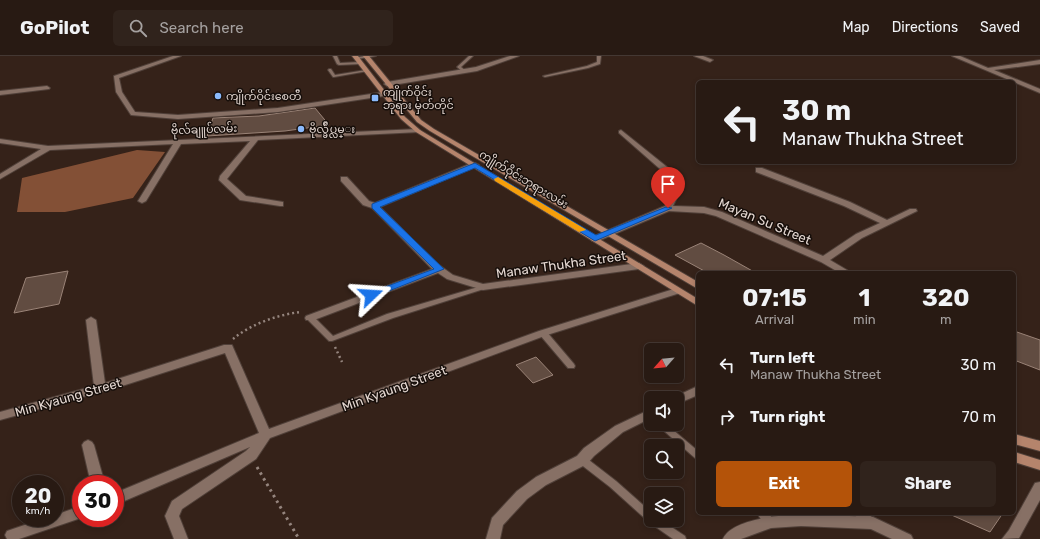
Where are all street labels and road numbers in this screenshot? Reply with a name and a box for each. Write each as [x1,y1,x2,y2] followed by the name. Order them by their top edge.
[171,121,238,139] street label: ဗိုလ်ချူပ်လမ်း
[476,147,571,213] street label: ကျိုက်ဝိုင်းဘုရားလမ်း
[716,195,813,248] street label: Mayan Su Street
[495,248,627,281] street label: Manaw Thukha Street
[340,363,449,415] street label: Min Kyaung Street
[13,375,123,421] street label: Min Kyaung Street

